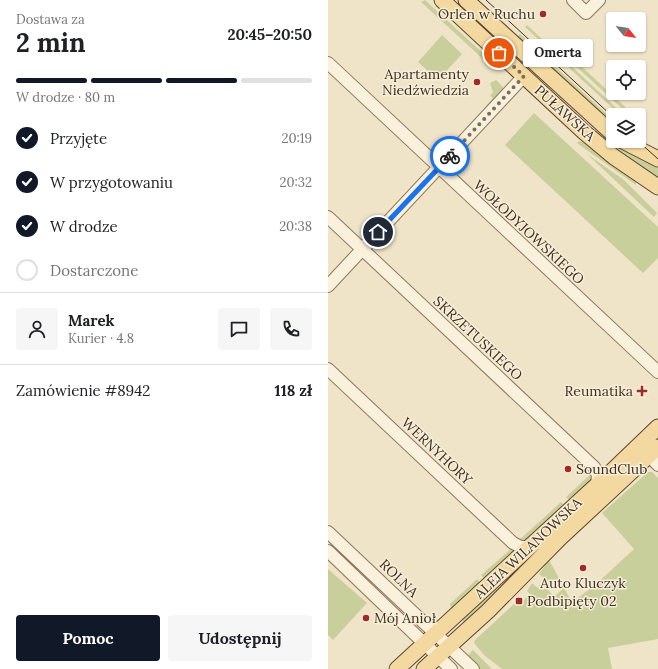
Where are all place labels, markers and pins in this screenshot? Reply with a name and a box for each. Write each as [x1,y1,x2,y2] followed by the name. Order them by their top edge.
[438,5,535,23] place label: Orlen w Ruchu
[538,9,548,19] marker: Orlen w Ruchu
[482,36,516,70] pin
[523,39,593,67] callout: Omerta
[382,65,470,99] place label: Apartamenty Niedźwiedzia
[472,77,482,87] marker: Apartamenty Niedźwiedzia
[361,215,395,249] pin
[565,382,633,400] place label: Reumatika
[636,385,648,397] marker: Reumatika
[576,460,647,478] place label: SoundClub
[563,464,573,474] marker: SoundClub
[578,563,588,573] marker: Auto Kluczyk
[539,574,626,592] place label: Auto Kluczyk
[527,592,616,610] place label: Podbipięty 02
[514,596,524,606] marker: Podbipięty 02
[374,609,437,627] place label: Mój Anioł
[361,613,371,623] marker: Mój Anioł

